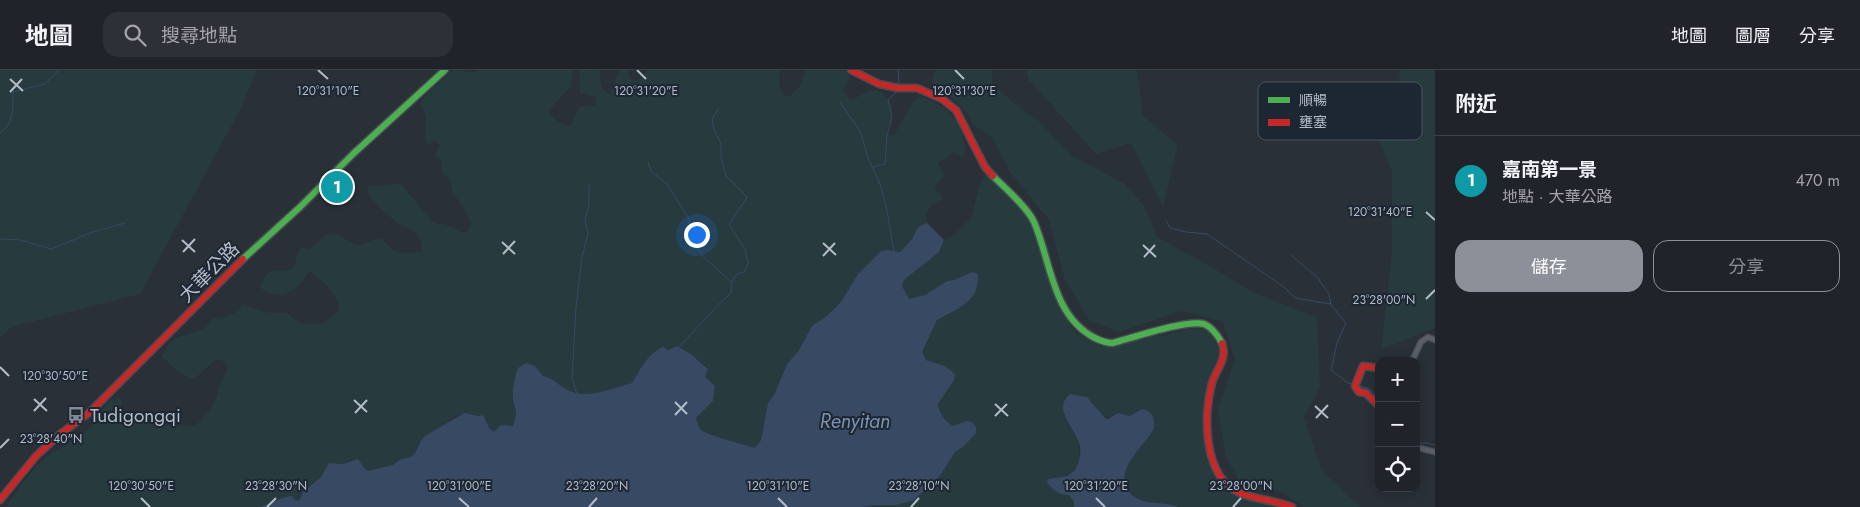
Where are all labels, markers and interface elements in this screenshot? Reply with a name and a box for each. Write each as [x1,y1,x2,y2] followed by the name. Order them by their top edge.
[103,12,453,57] search box
[25,18,73,53] text: 地圖
[121,21,149,49] icon: search
[161,22,237,49] text: 搜尋地點
[1671,23,1707,49] text: 地圖
[1735,23,1771,49] text: 圖層
[1799,23,1835,49] text: 分享
[297,82,359,100] text: 120°31'10"E
[614,82,678,100] text: 120°31'20"E
[932,82,996,100] text: 120°31'30"E
[1258,82,1422,140] legend
[1455,89,1497,119] text: 附近
[1299,90,1327,110] text: 順暢
[1299,112,1327,132] text: 壅塞
[1502,156,1597,183] text: 嘉南第一景
[321,168,353,206] pin: 1
[1467,169,1475,192] text: 1
[1795,169,1840,192] text: 470 m
[1502,185,1612,208] text: 地點 · 大華公路
[1348,203,1412,221] text: 120°31'40"E
[684,222,710,248] your location
[173,236,245,308] street label: 大華公路
[1455,240,1643,292] button: 儲存
[1653,240,1840,292] button: 分享
[1353,291,1415,309] text: 23°28'00"N
[1375,357,1420,492] map controls
[1375,357,1420,402] button: +
[22,367,88,385] text: 120°30'50"E
[90,402,181,429] place label: Tudigongqi
[1375,402,1420,447] button: −
[66,405,86,425] bus stop icon: Tudigongqi
[820,407,890,436] water label: Renyitan
[20,430,82,448] text: 23°28'40"N
[1375,447,1420,492] button: locate
[108,477,174,495] text: 120°30'50"E
[245,477,307,495] text: 23°28'30"N
[427,477,491,495] text: 120°31'00"E
[566,477,628,495] text: 23°28'20"N
[747,477,809,495] text: 120°31'10"E
[889,477,950,495] text: 23°28'10"N
[1064,477,1128,495] text: 120°31'20"E
[1210,477,1272,495] text: 23°28'00"N

